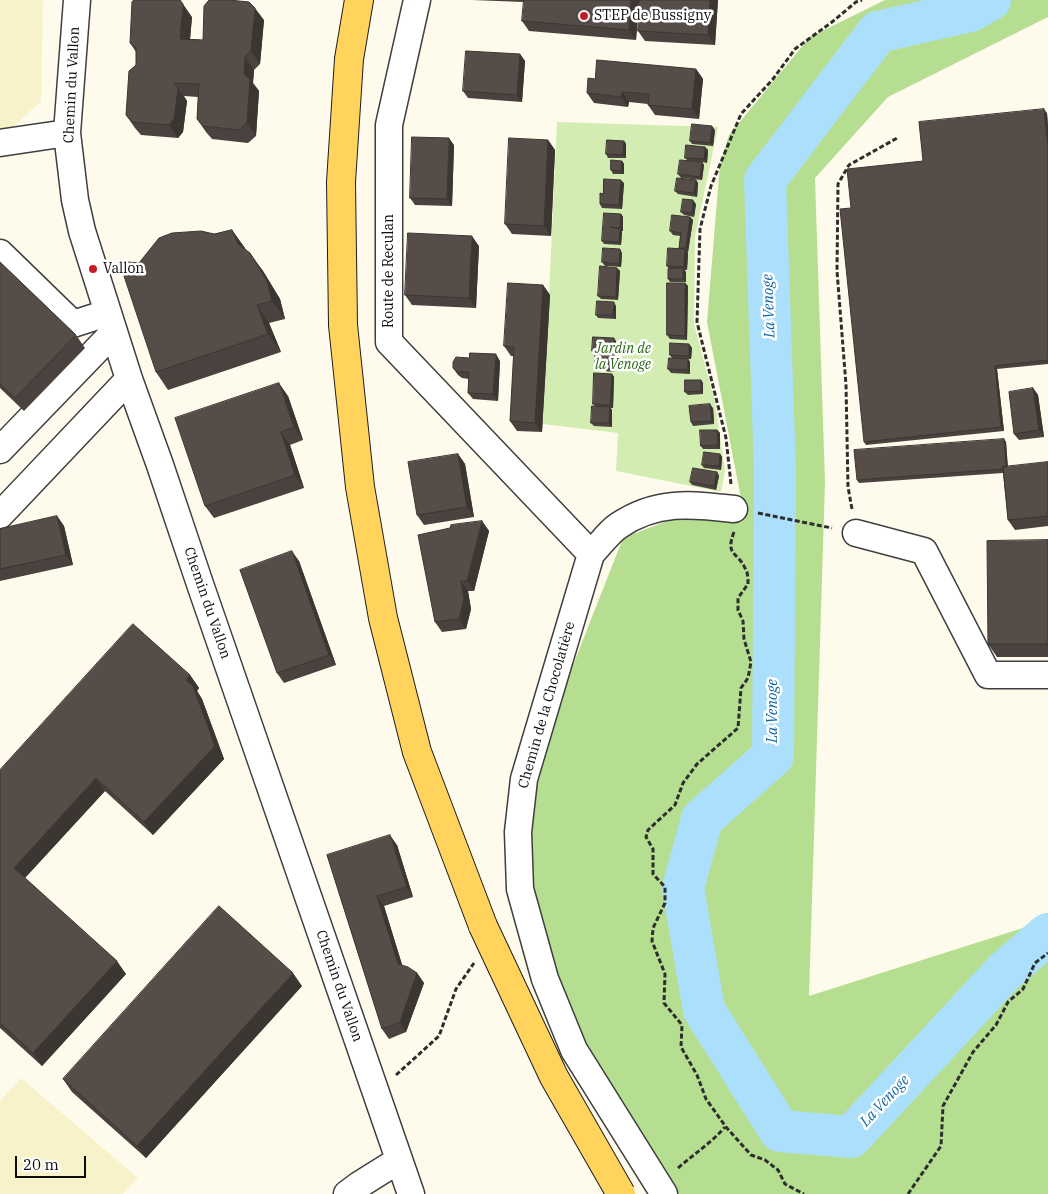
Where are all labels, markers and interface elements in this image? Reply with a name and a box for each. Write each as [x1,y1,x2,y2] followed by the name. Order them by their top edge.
[594,8,711,24] place label: STEP de Bussigny
[578,10,590,22] marker: STEP de Bussigny
[61,26,83,144] street label: Chemin du Vallon
[381,214,397,328] street label: Route de Reculan
[103,261,144,277] place label: Vallon
[87,263,99,275] marker: Vallon
[759,274,779,338] water label: La Venoge
[595,341,651,374] park label: Jardin de la Venoge
[180,545,234,661] street label: Chemin du Vallon
[515,620,579,790] street label: Chemin de la Chocolatière
[764,679,782,743] water label: La Venoge
[312,928,366,1044] street label: Chemin du Vallon
[857,1071,913,1131] water label: La Venoge
[18,1146,89,1178] scale bar
[23,1155,59,1174] text: 20 m

